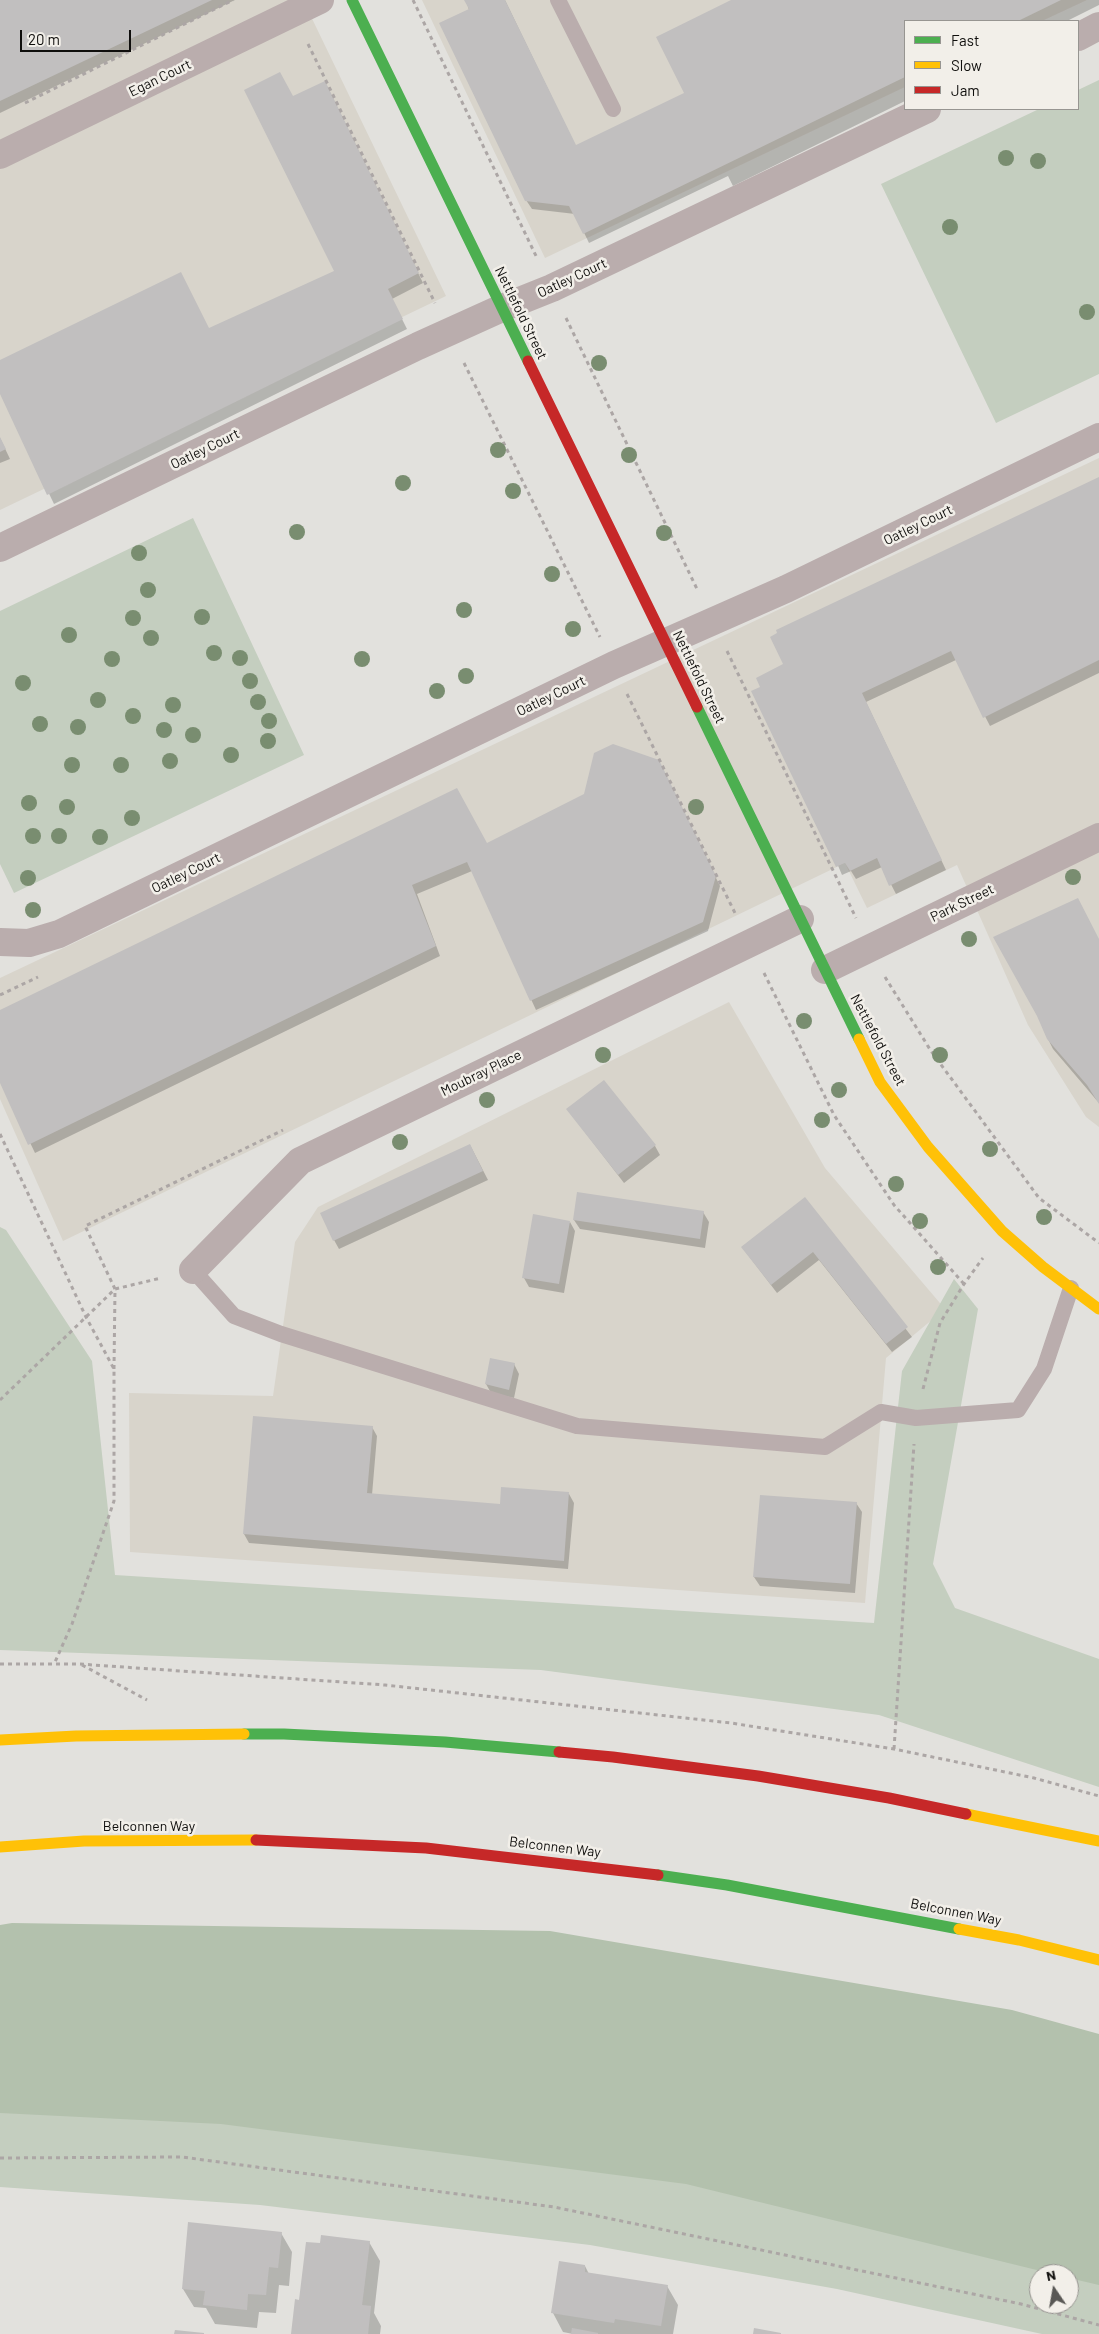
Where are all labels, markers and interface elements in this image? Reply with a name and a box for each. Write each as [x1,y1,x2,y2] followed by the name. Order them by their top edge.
[22,20,134,52] scale bar
[904,20,1079,110] legend
[28,30,60,48] text: 20 m
[951,31,979,49] text: Fast
[126,56,194,100] street label: Egan Court
[951,56,982,74] text: Slow
[951,81,980,99] text: Jam
[535,255,609,301] street label: Oatley Court
[491,264,551,362] street label: Nettlefold Street
[168,425,242,473] street label: Oatley Court
[881,501,955,549] street label: Oatley Court
[669,628,729,726] street label: Nettlefold Street
[514,672,588,720] street label: Oatley Court
[149,849,223,897] street label: Oatley Court
[928,880,996,926] street label: Park Street
[847,991,909,1089] street label: Nettlefold Street
[438,1046,524,1100] street label: Moubray Place
[103,1818,195,1834] street label: Belconnen Way
[508,1833,602,1861] street label: Belconnen Way
[909,1895,1003,1929] street label: Belconnen Way
[1029,2264,1079,2314] north arrow
[1045,2266,1057,2284] text: N

